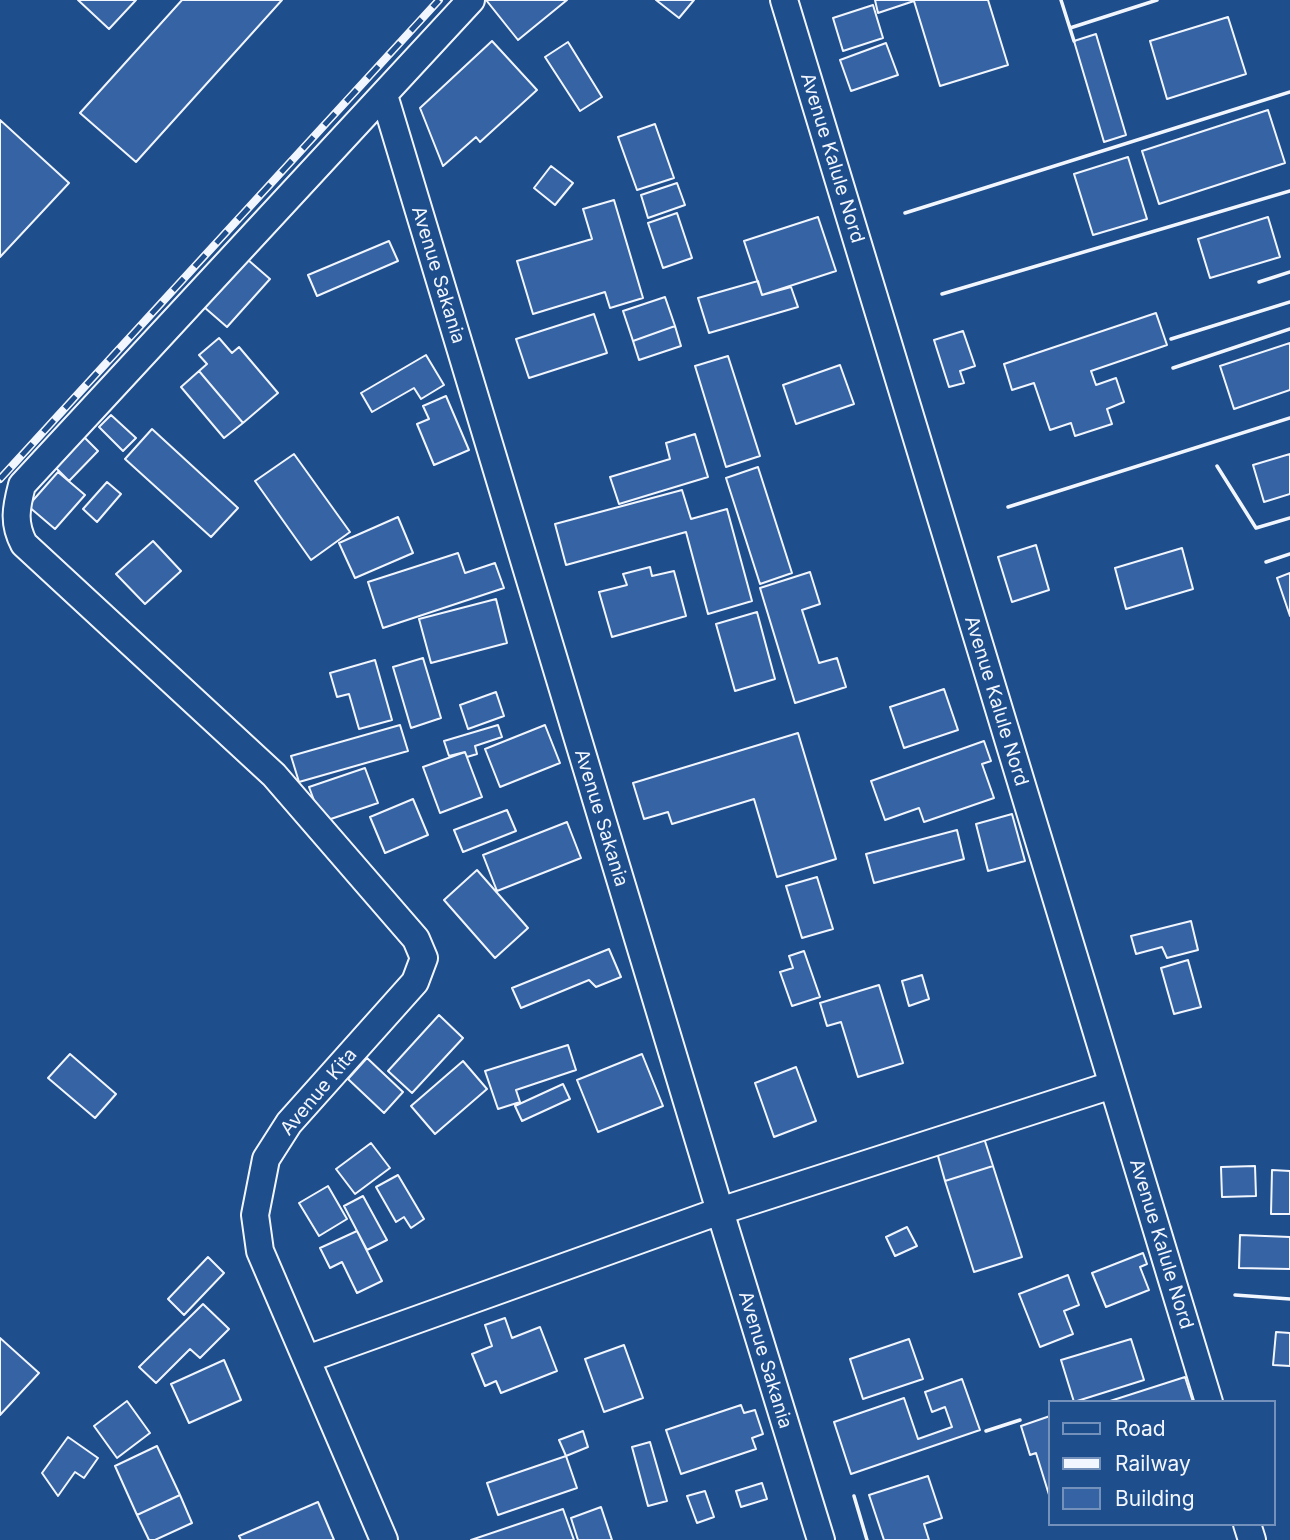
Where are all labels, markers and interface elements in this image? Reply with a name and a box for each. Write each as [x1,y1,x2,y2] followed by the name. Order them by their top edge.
[795,70,869,246] street label: Avenue Kalule Nord
[406,204,470,346] street label: Avenue Sakania
[959,613,1033,789] street label: Avenue Kalule Nord
[569,747,633,889] street label: Avenue Sakania
[276,1044,362,1140] street label: Avenue Kita
[1124,1156,1198,1332] street label: Avenue Kalule Nord
[733,1289,797,1431] street label: Avenue Sakania
[1048,1400,1276,1526] legend
[1115,1416,1166,1441] text: Road
[1115,1451,1191,1476] text: Railway
[1115,1486,1195,1511] text: Building

